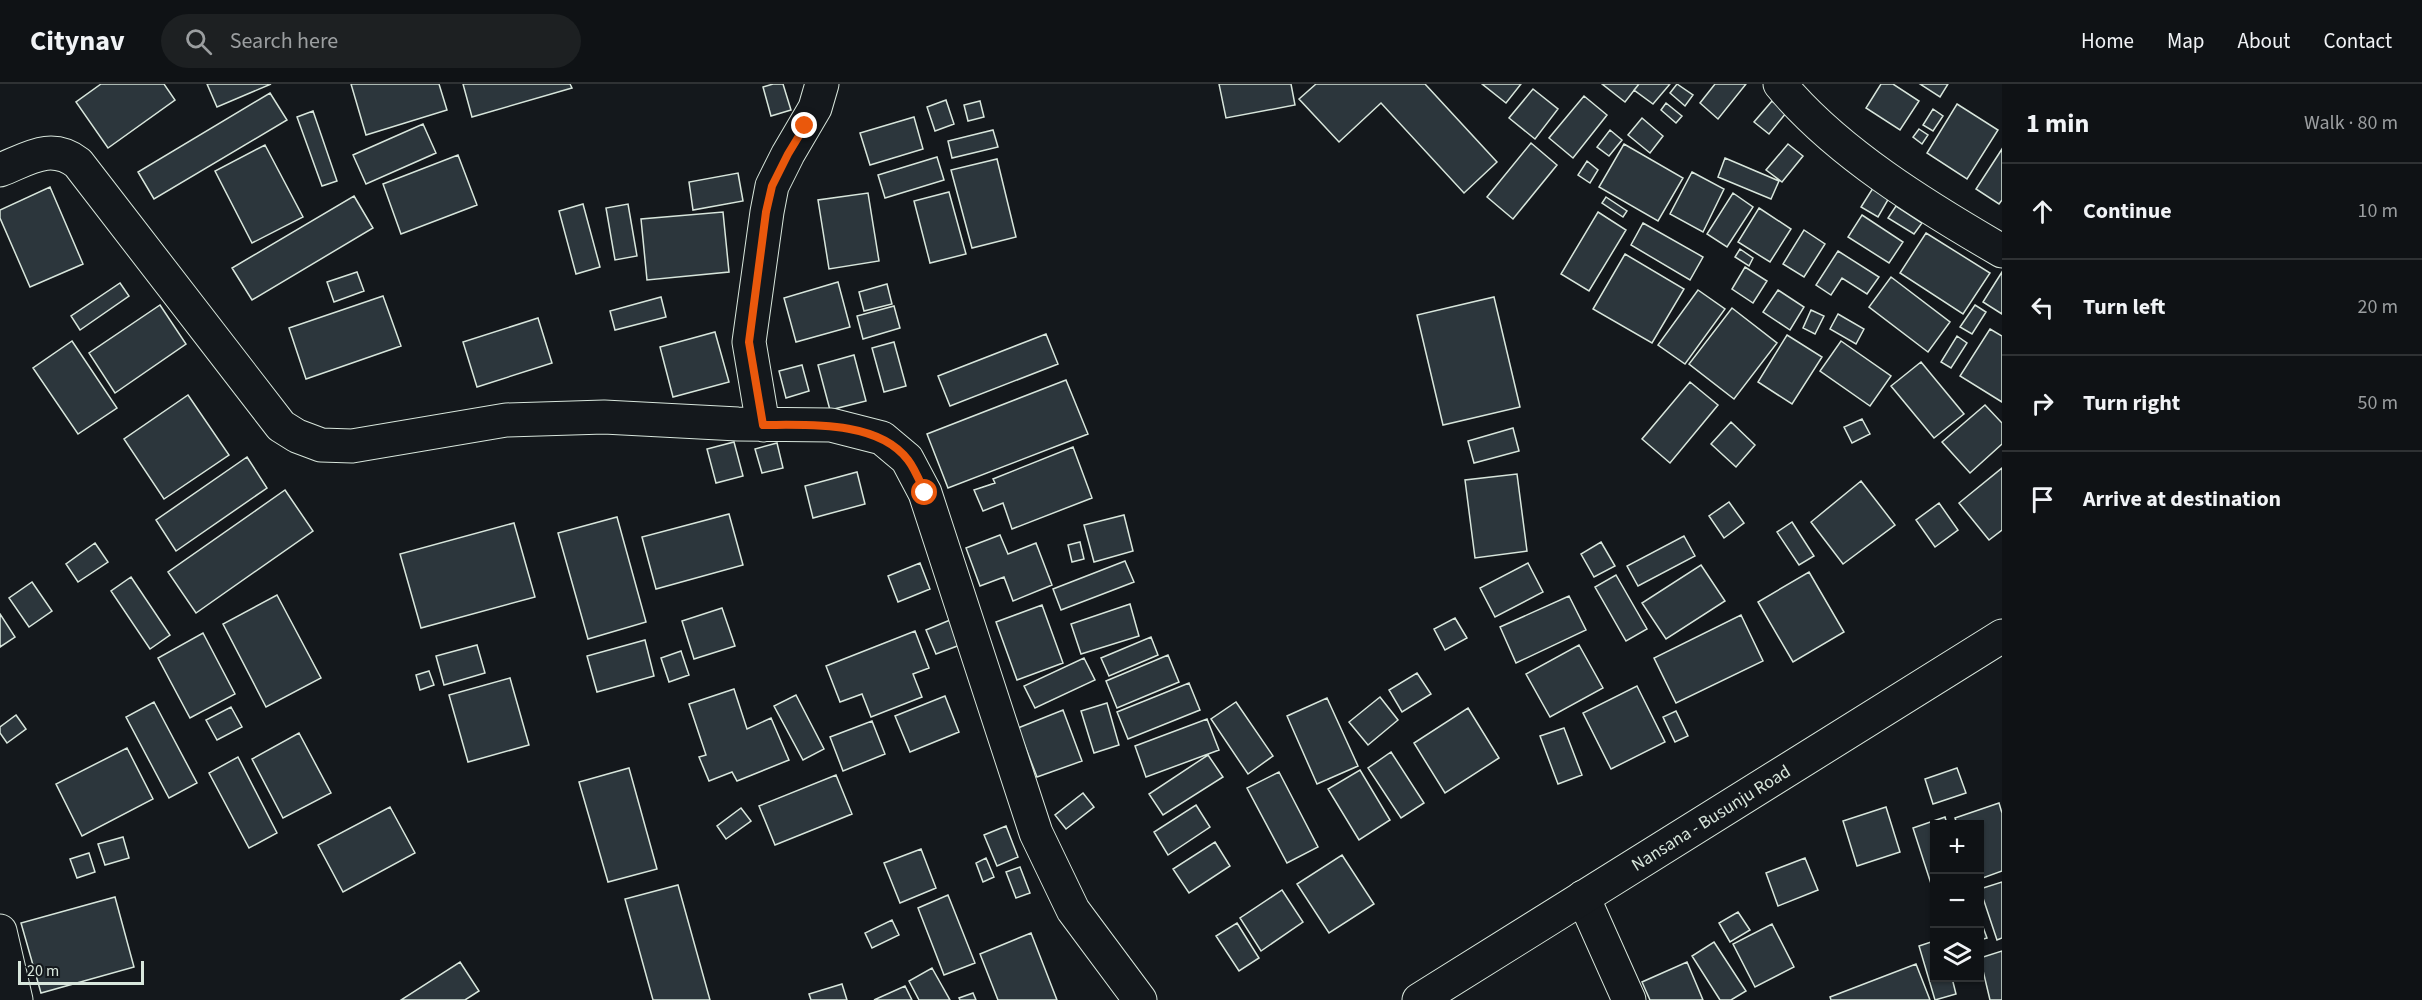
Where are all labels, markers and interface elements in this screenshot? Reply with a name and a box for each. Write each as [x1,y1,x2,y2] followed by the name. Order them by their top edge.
[161,14,581,68] search box
[30,21,125,61] text: Citynav
[182,25,215,58] icon: search
[230,25,338,57] text: Search here
[2081,26,2134,56] text: Home
[2167,26,2205,56] text: Map
[2238,26,2290,56] text: About
[2323,26,2392,56] text: Contact
[2026,105,2089,142] text: 1 min
[2304,109,2398,137] text: Walk · 80 m
[791,112,817,138] route end
[2026,195,2059,228] icon: ahead
[2083,195,2172,227] text: Continue
[2358,197,2398,225] text: 10 m
[2026,291,2059,324] icon: left
[2083,291,2165,323] text: Turn left
[2358,293,2398,321] text: 20 m
[2026,387,2059,420] icon: right
[2083,387,2180,419] text: Turn right
[2358,389,2398,417] text: 50 m
[911,479,937,505] route start
[2026,483,2059,516] icon: arrive
[2083,483,2281,515] text: Arrive at destination
[1627,759,1795,877] street label: Nansana - Busunju Road
[1930,820,1984,982] map controls
[1930,820,1984,874] button: +
[1930,874,1984,928] button: −
[1930,928,1984,982] button: layers
[18,958,144,986] scale bar
[27,960,59,982] text: 20 m

